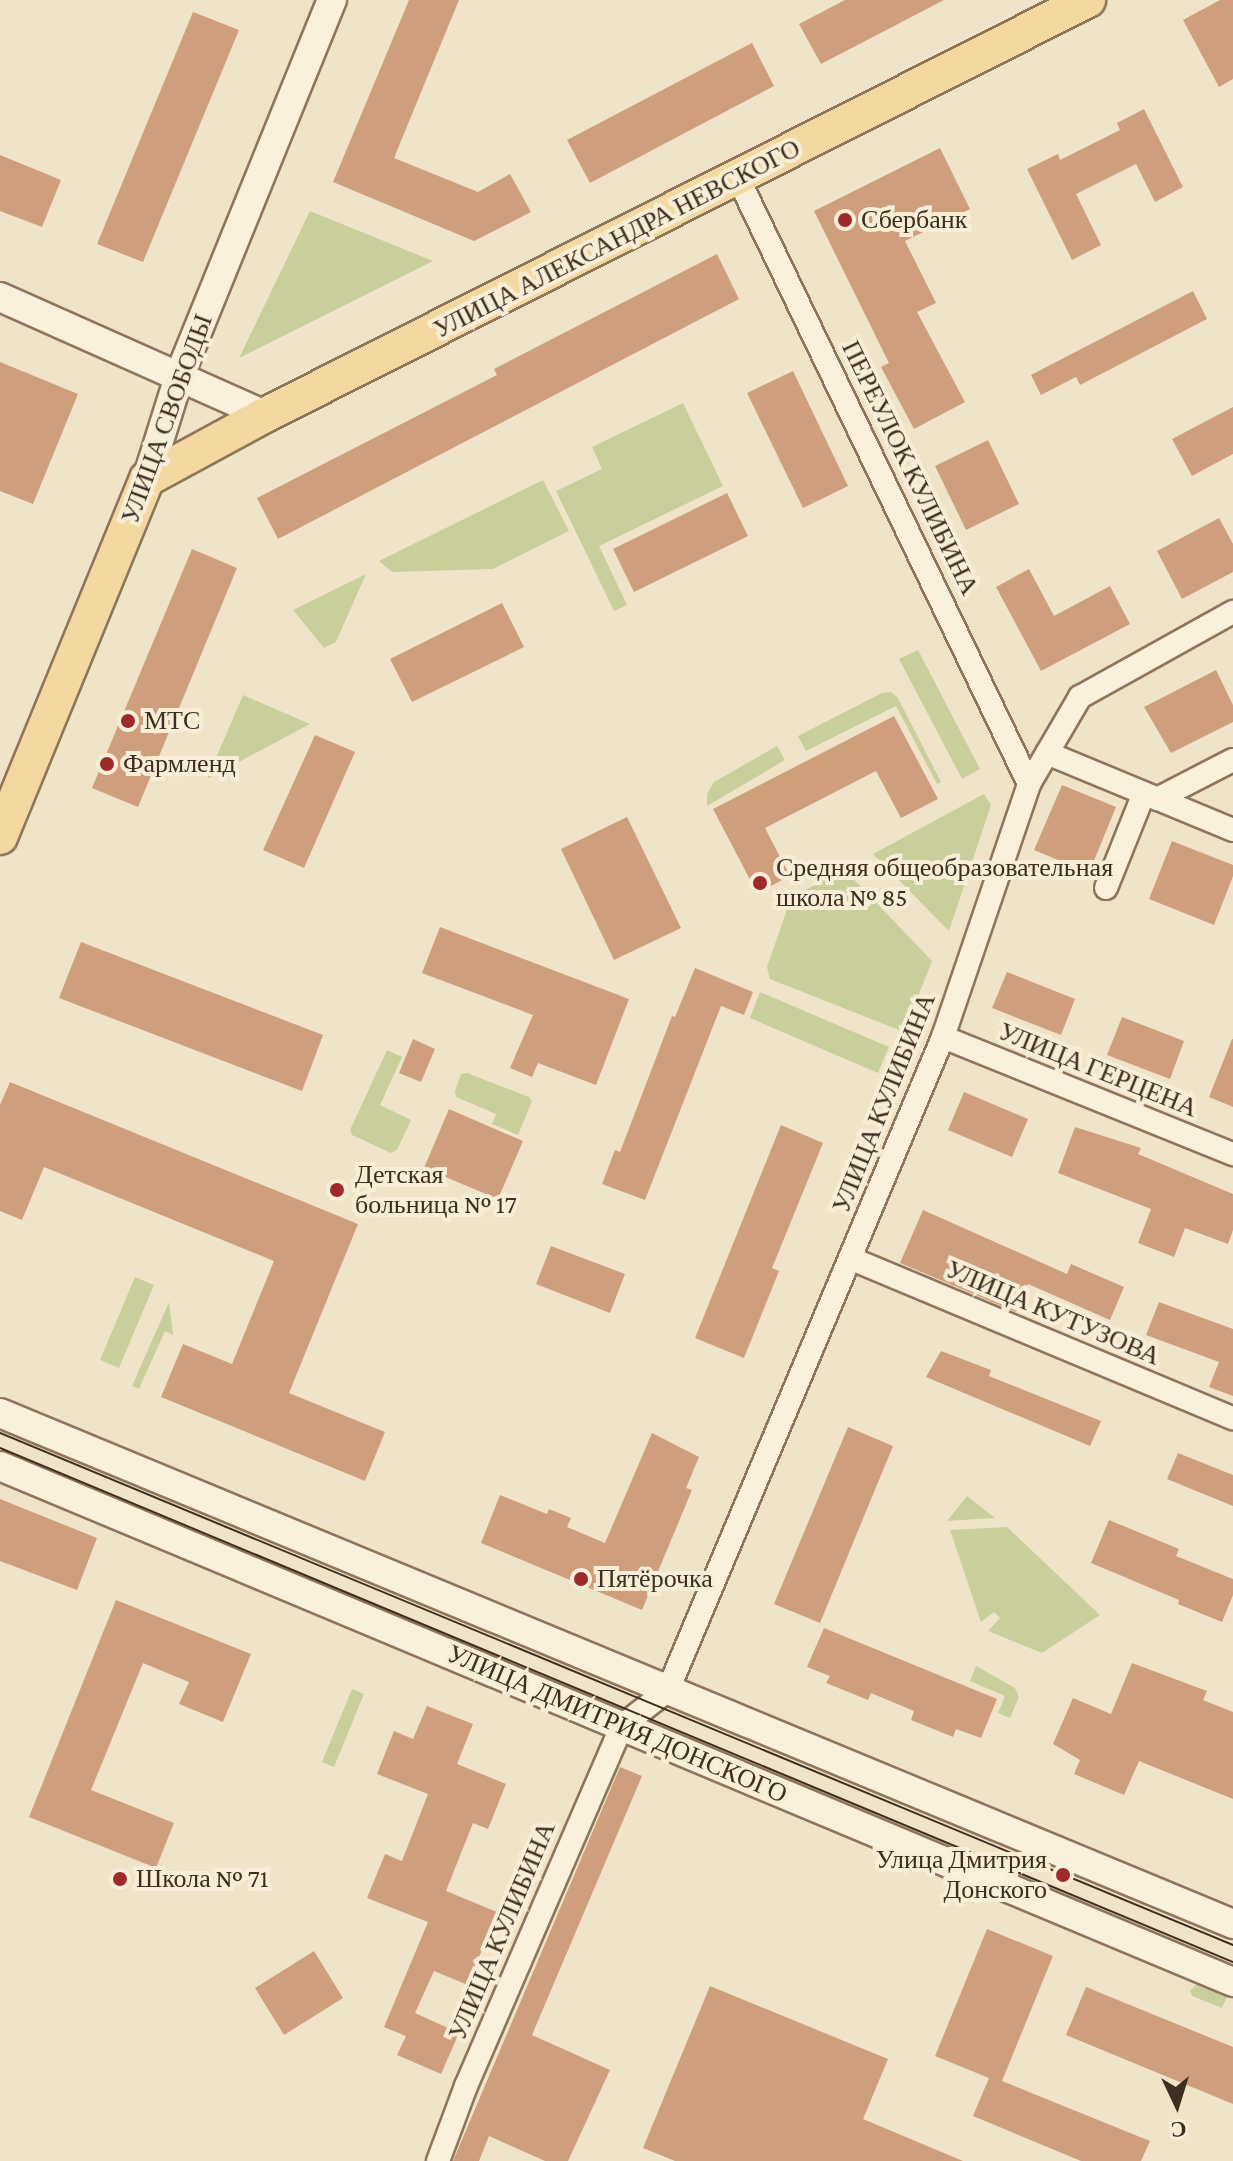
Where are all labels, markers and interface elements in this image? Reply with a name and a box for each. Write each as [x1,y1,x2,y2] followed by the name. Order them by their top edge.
[428,133,806,345] street label: УЛИЦА АЛЕКСАНДРА НЕВСКОГО
[861,204,967,236] place label: Сбербанк
[836,211,854,229] marker: Сбербанк
[115,310,219,528] street label: УЛИЦА СВОБОДЫ
[835,336,985,600] street label: ПЕРЕУЛОК КУЛИБИНА
[144,705,200,737] place label: МТС
[119,712,137,730] marker: МТС
[123,748,236,780] place label: Фармленд
[98,755,116,773] marker: Фармленд
[776,852,1113,914] place label: Средняя общеобразовательная школа № 85
[751,874,769,892] marker: Средняя общеобразовательная школа № 85
[826,989,942,1217] street label: УЛИЦА КУЛИБИНА
[994,1016,1202,1124] street label: УЛИЦА ГЕРЦЕНА
[355,1159,517,1220] place label: Детская больница № 17
[326,1179,348,1201] marker: Детская больница № 17
[941,1254,1165,1372] street label: УЛИЦА КУТУЗОВА
[597,1563,713,1595] place label: Пятёрочка
[572,1570,590,1588] marker: Пятёрочка
[442,1638,792,1810] street label: УЛИЦА ДМИТРИЯ ДОНСКОГО
[442,1817,562,2045] street label: УЛИЦА КУЛИБИНА
[876,1844,1047,1906] place label: Улица Дмитрия Донского
[136,1863,268,1895] place label: Школа № 71
[1054,1866,1072,1884] marker: Улица Дмитрия Донского
[111,1870,129,1888] marker: Школа № 71
[1137,2065,1217,2145] north arrow
[1170,2116,1188,2142] text: С

